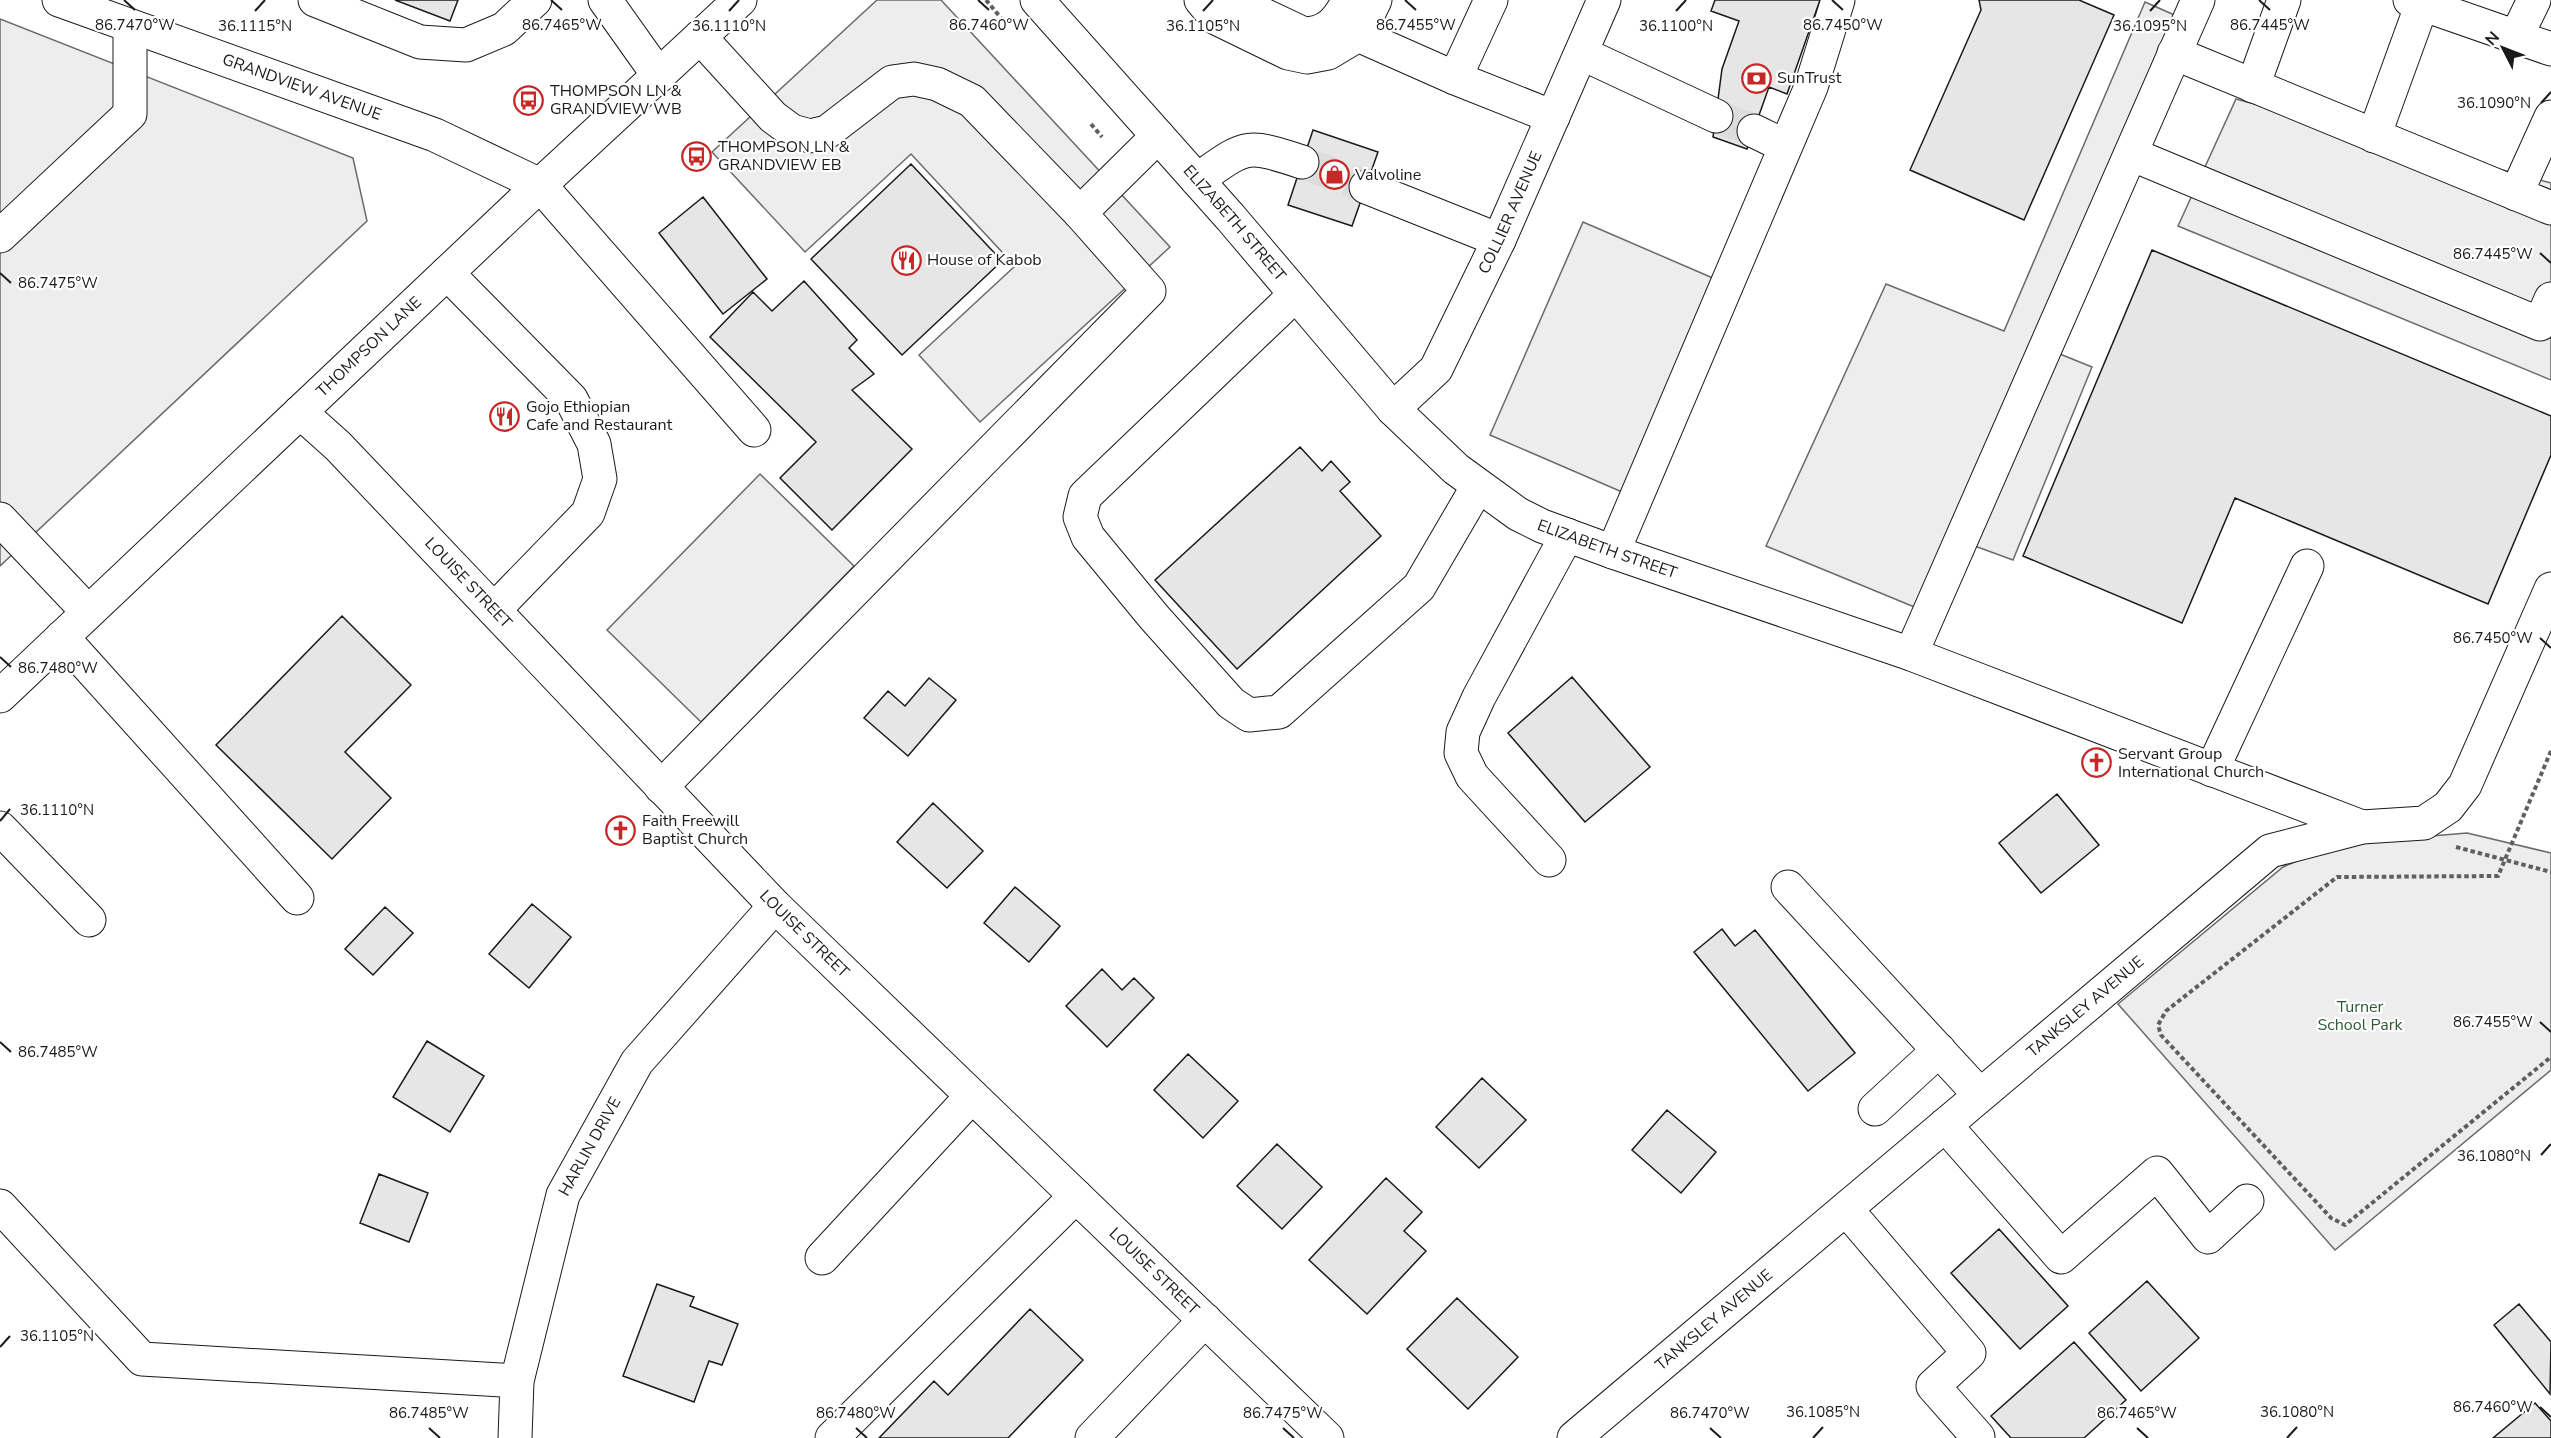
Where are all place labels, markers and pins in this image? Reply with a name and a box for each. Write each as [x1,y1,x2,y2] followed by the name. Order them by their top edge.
[1740,62,1772,94] bank icon: SunTrust
[1777,67,1842,89] place label: SunTrust
[550,80,682,120] place label: THOMPSON LN & GRANDVIEW WB
[513,84,545,116] bus stop icon: THOMPSON LN & GRANDVIEW WB
[718,136,850,176] place label: THOMPSON LN & GRANDVIEW EB
[681,140,713,172] bus stop icon: THOMPSON LN & GRANDVIEW EB
[1318,159,1350,191] shop icon: Valvoline
[1354,164,1421,186] place label: Valvoline
[890,244,922,276] restaurant icon: House of Kabob
[927,249,1042,271] place label: House of Kabob
[526,396,673,436] place label: Gojo Ethiopian Cafe and Restaurant
[489,400,521,432] restaurant icon: Gojo Ethiopian Cafe and Restaurant
[2118,743,2264,783] place label: Servant Group International Church
[2081,747,2113,779] church icon: Servant Group International Church
[642,810,748,850] place label: Faith Freewill Baptist Church
[605,814,637,846] church icon: Faith Freewill Baptist Church

